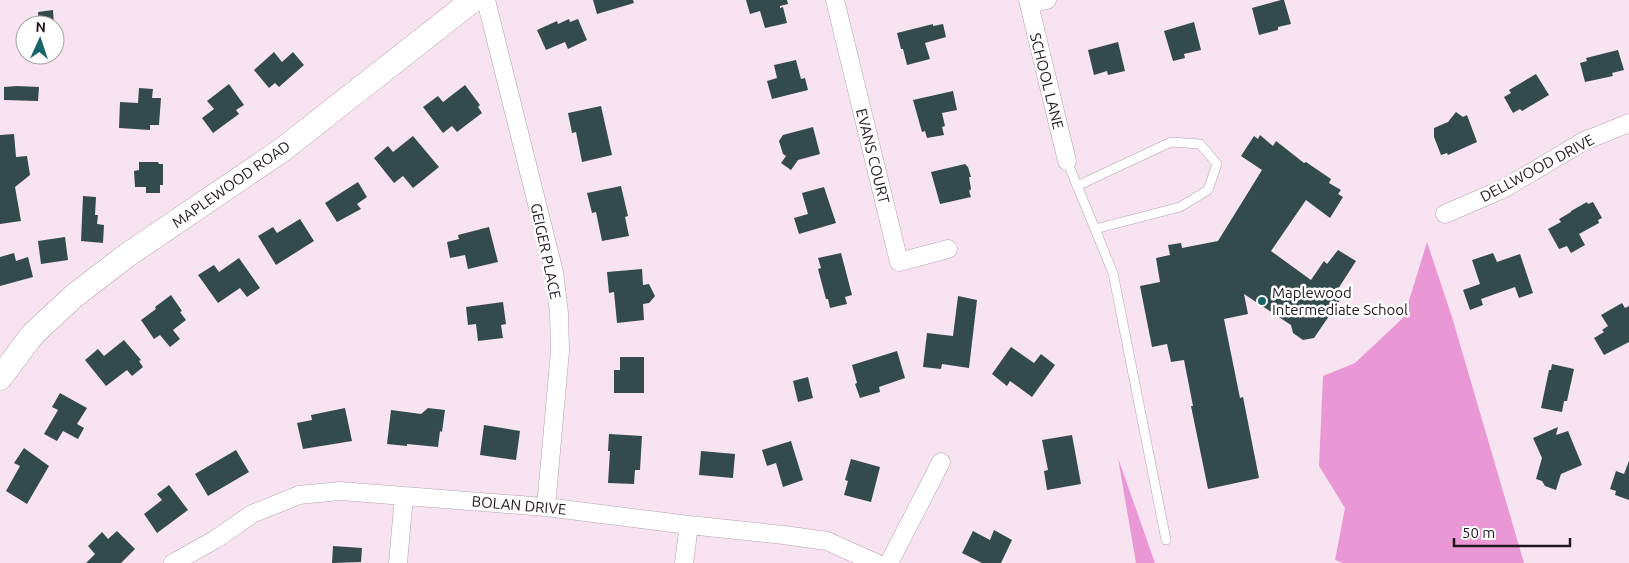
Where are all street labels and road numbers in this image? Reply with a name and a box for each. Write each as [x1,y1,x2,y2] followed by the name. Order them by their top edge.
[1027,31,1067,131] street label: SCHOOL LANE
[853,107,893,206] street label: EVANS COURT
[1477,131,1597,205] street label: DELLWOOD DRIVE
[169,137,293,231] street label: MAPLEWOOD ROAD
[528,202,564,300] street label: GEIGER PLACE
[471,492,567,518] street label: BOLAN DRIVE

